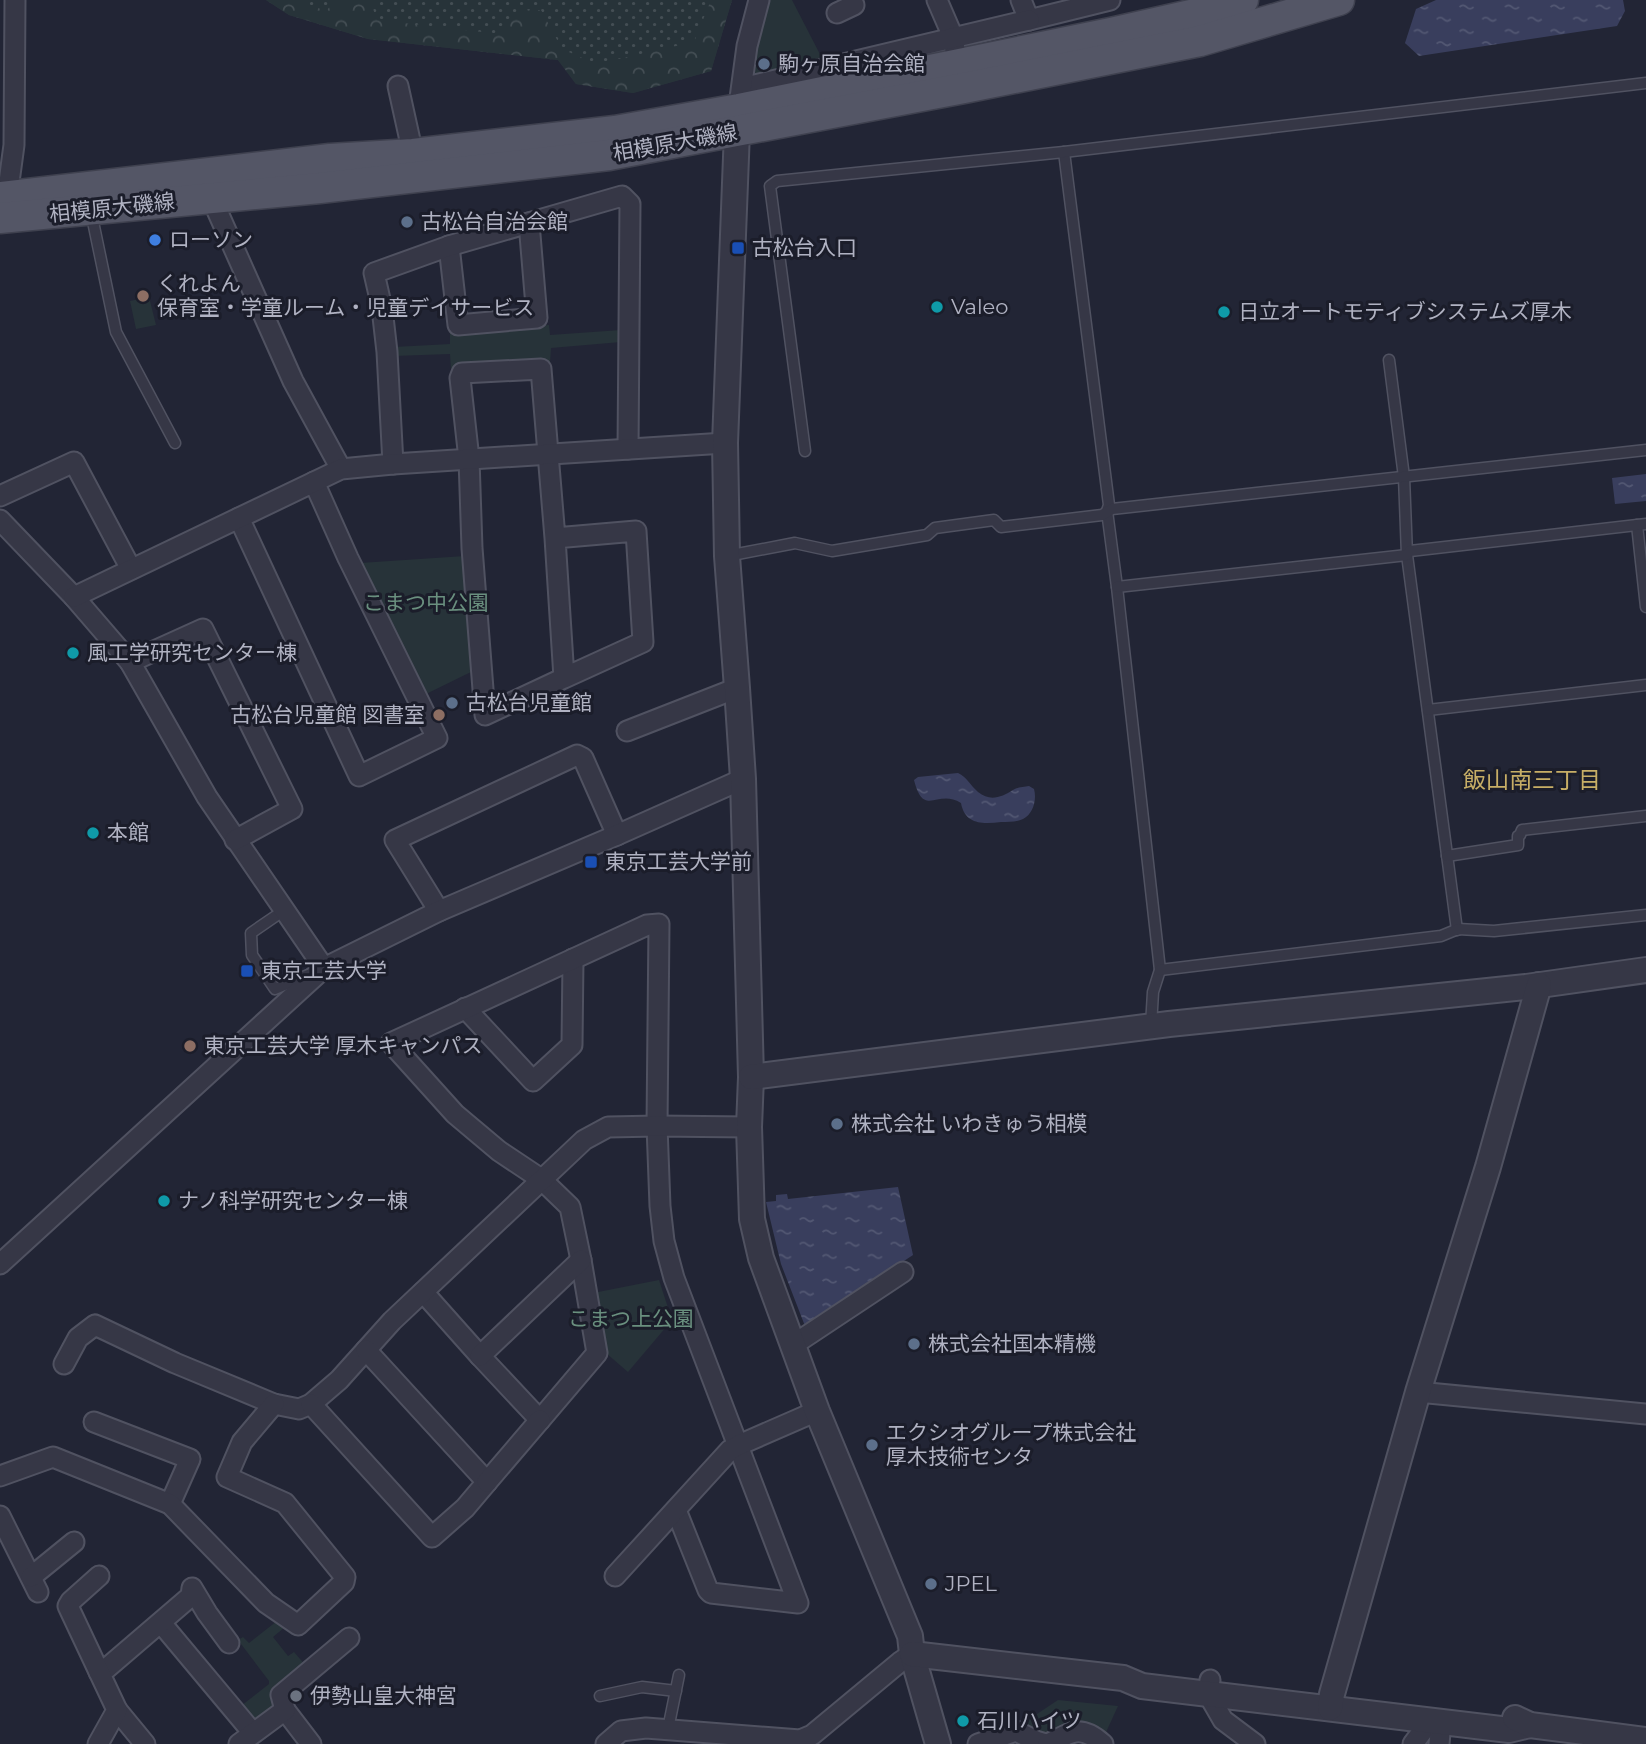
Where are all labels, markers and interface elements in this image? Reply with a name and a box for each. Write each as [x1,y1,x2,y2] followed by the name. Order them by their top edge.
[778,51,925,76] place label: 駒ヶ原自治会館
[756,56,772,72] marker: 駒ヶ原自治会館
[611,119,739,166] street label: 相模原大磯線
[48,188,176,227] street label: 相模原大磯線
[421,209,568,234] place label: 古松台自治会館
[399,214,415,230] marker: 古松台自治会館
[169,227,253,252] place label: ローソン
[147,232,163,248] marker: ローソン
[752,235,857,260] place label: 古松台入口
[730,240,746,256] marker: 古松台入口
[157,271,534,320] place label: くれよん 保育室・学童ルーム・児童デイサービス
[135,288,151,304] marker: くれよん 保育室・学童ルーム・児童デイサービス
[951,294,1008,319] place label: Valeo
[929,299,945,315] marker: Valeo
[1238,299,1572,324] place label: 日立オートモティブシステムズ厚木
[1216,304,1232,320] marker: 日立オートモティブシステムズ厚木
[363,590,489,615] park label: こまつ中公園
[87,640,297,665] place label: 風工学研究センター棟
[65,645,81,661] marker: 風工学研究センター棟
[466,690,592,715] place label: 古松台児童館
[444,695,460,711] marker: 古松台児童館
[230,702,425,727] place label: 古松台児童館 図書室
[431,707,447,723] marker: 古松台児童館 図書室
[1463,766,1601,794] district label: 飯山南三丁目
[107,820,149,845] place label: 本館
[85,825,101,841] marker: 本館
[605,849,752,874] place label: 東京工芸大学前
[583,854,599,870] marker: 東京工芸大学前
[261,958,387,983] place label: 東京工芸大学
[239,963,255,979] marker: 東京工芸大学
[204,1033,483,1058] place label: 東京工芸大学 厚木キャンパス
[182,1038,198,1054] marker: 東京工芸大学 厚木キャンパス
[851,1111,1088,1136] place label: 株式会社 いわきゅう相模
[829,1116,845,1132] marker: 株式会社 いわきゅう相模
[178,1188,408,1213] place label: ナノ科学研究センター棟
[156,1193,172,1209] marker: ナノ科学研究センター棟
[568,1306,694,1331] park label: こまつ上公園
[928,1331,1096,1356] place label: 株式会社国本精機
[906,1336,922,1352] marker: 株式会社国本精機
[886,1420,1136,1469] place label: エクシオグループ株式会社 厚木技術センタ
[864,1437,880,1453] marker: エクシオグループ株式会社 厚木技術センタ
[944,1571,997,1596] place label: JPEL
[923,1576,939,1592] marker: JPEL
[310,1683,457,1708] place label: 伊勢山皇大神宮
[288,1688,304,1704] marker: 伊勢山皇大神宮
[977,1708,1082,1733] place label: 石川ハイツ
[955,1713,971,1729] marker: 石川ハイツ

